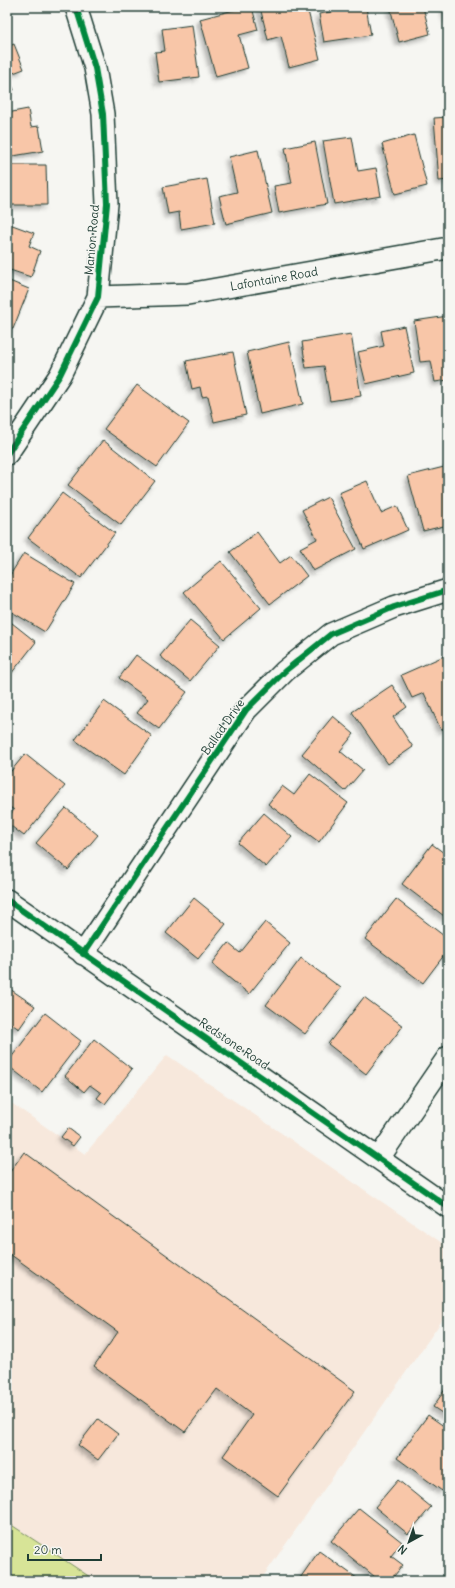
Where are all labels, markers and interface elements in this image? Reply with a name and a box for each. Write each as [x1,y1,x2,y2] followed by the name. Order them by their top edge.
[81,204,102,276] street label: Manion Road
[229,263,319,294] street label: Lafontaine Road
[198,696,247,758] street label: Ballad Drive
[196,1015,272,1073] street label: Redstone Road
[389,1522,429,1562] north arrow
[28,1536,101,1562] scale bar
[34,1542,62,1557] text: 20 m
[395,1542,410,1557] text: N

